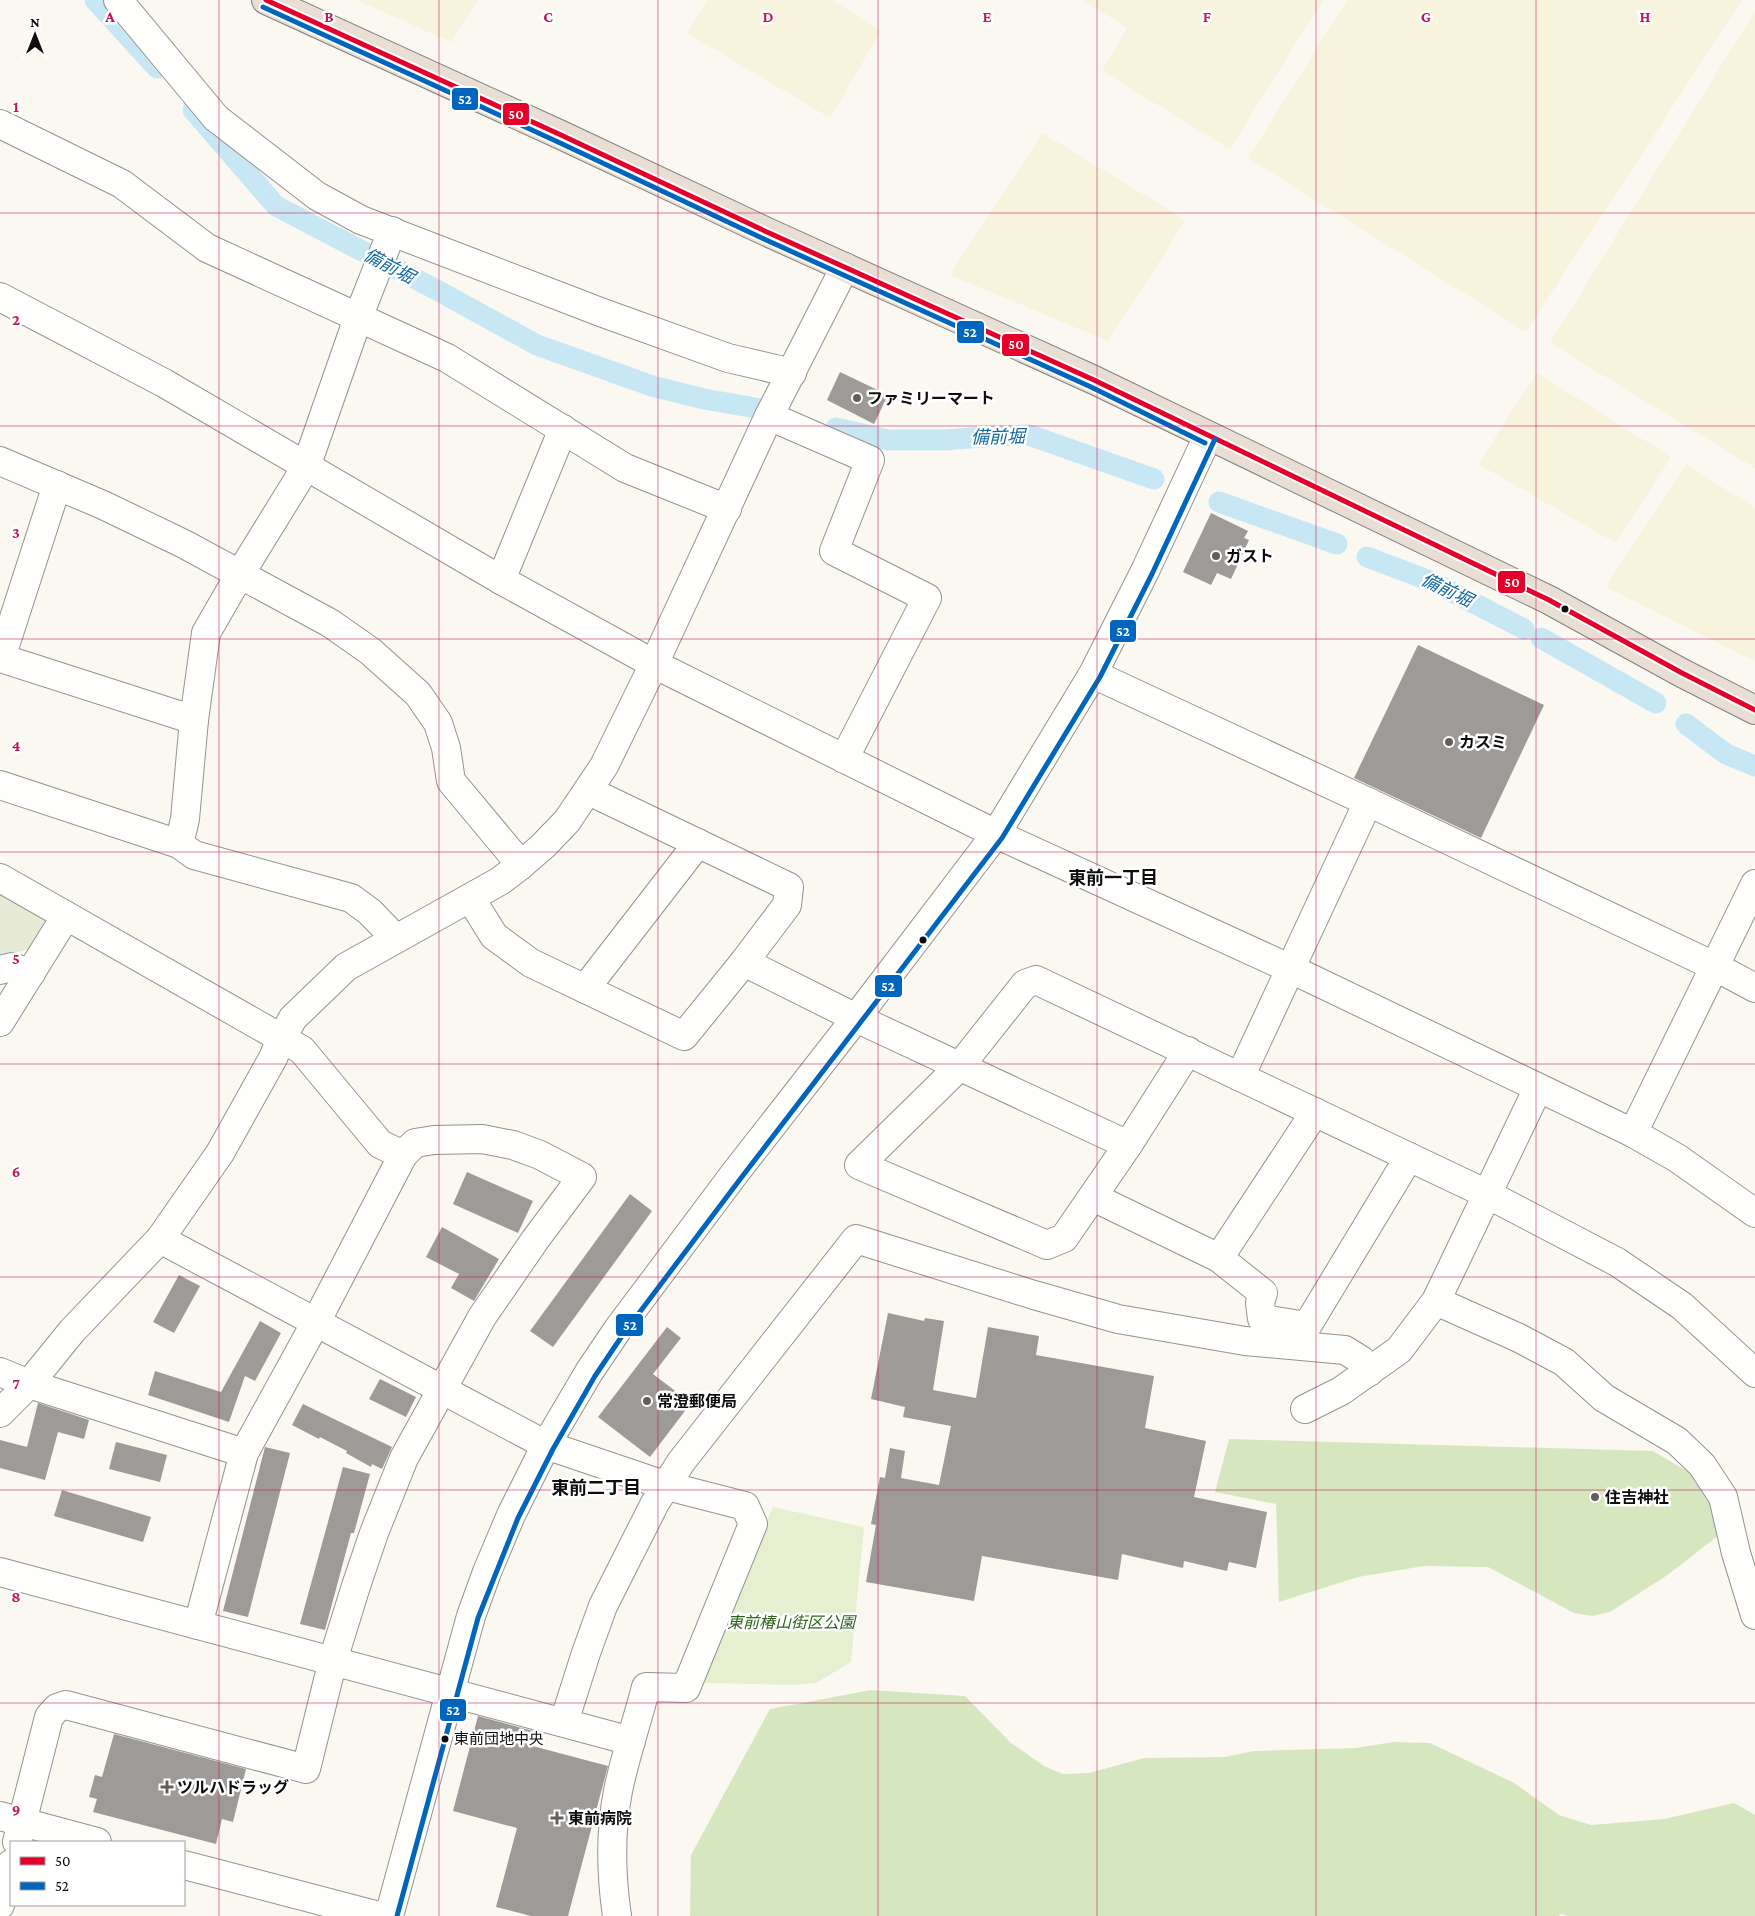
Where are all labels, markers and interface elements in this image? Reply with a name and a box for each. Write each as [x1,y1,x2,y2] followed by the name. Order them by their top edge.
[104,8,115,25] text: A
[324,8,334,25] text: B
[543,8,553,25] text: C
[762,8,774,25] text: D
[982,8,992,25] text: E
[1203,8,1212,25] text: F
[1421,8,1431,25] text: G
[1640,8,1651,25] text: H
[10,10,60,60] north arrow
[30,14,40,30] text: N
[451,87,479,111] line badge: 52
[458,91,472,107] text: 52
[13,98,19,115] text: 1
[502,102,530,126] line badge: 50
[508,106,524,122] text: 50
[360,244,420,289] water label: 備前堀
[12,311,20,328] text: 2
[956,320,985,344] line badge: 52
[963,324,977,340] text: 52
[1001,333,1030,357] line badge: 50
[1008,336,1024,352] text: 50
[867,390,995,407] place label: ファミリーマート
[851,392,863,404] marker: ファミリーマート
[971,426,1028,447] water label: 備前堀
[12,524,20,541] text: 3
[1226,548,1274,565] place label: ガスト
[1210,550,1222,562] marker: ガスト
[1418,569,1478,612] water label: 備前堀
[1497,570,1526,594] line badge: 50
[1504,574,1520,590] text: 50
[1560,604,1570,614] unlabelled marker
[1109,619,1137,643] line badge: 52
[1116,623,1130,639] text: 52
[1459,734,1507,751] place label: カスミ
[1443,736,1455,748] marker: カスミ
[12,737,21,754] text: 4
[1068,868,1158,888] district label: 東前一丁目
[918,935,928,945] unlabelled marker
[12,950,20,967] text: 5
[874,974,903,998] line badge: 52
[881,978,895,994] text: 52
[12,1163,20,1180] text: 6
[615,1313,644,1337] line badge: 52
[623,1317,637,1333] text: 52
[12,1375,20,1392] text: 7
[657,1393,737,1410] place label: 常澄郵便局
[641,1395,653,1407] marker: 常澄郵便局
[551,1478,641,1498] district label: 東前二丁目
[1604,1488,1669,1506] place label: 住吉神社
[1589,1491,1601,1503] marker: 住吉神社
[11,1588,21,1605] text: 8
[727,1614,857,1631] park label: 東前椿山街区公園
[439,1698,467,1722] line badge: 52
[446,1702,460,1718] text: 52
[454,1731,544,1747] place label: 東前団地中央
[440,1734,450,1744] marker: 東前団地中央
[177,1778,289,1796] place label: ツルハドラッグ
[161,1781,173,1793] marker: ツルハドラッグ
[12,1801,20,1818] text: 9
[568,1810,632,1827] place label: 東前病院
[550,1811,564,1825] marker: 東前病院
[10,1841,185,1906] legend
[55,1853,71,1869] text: 50
[55,1878,69,1894] text: 52

